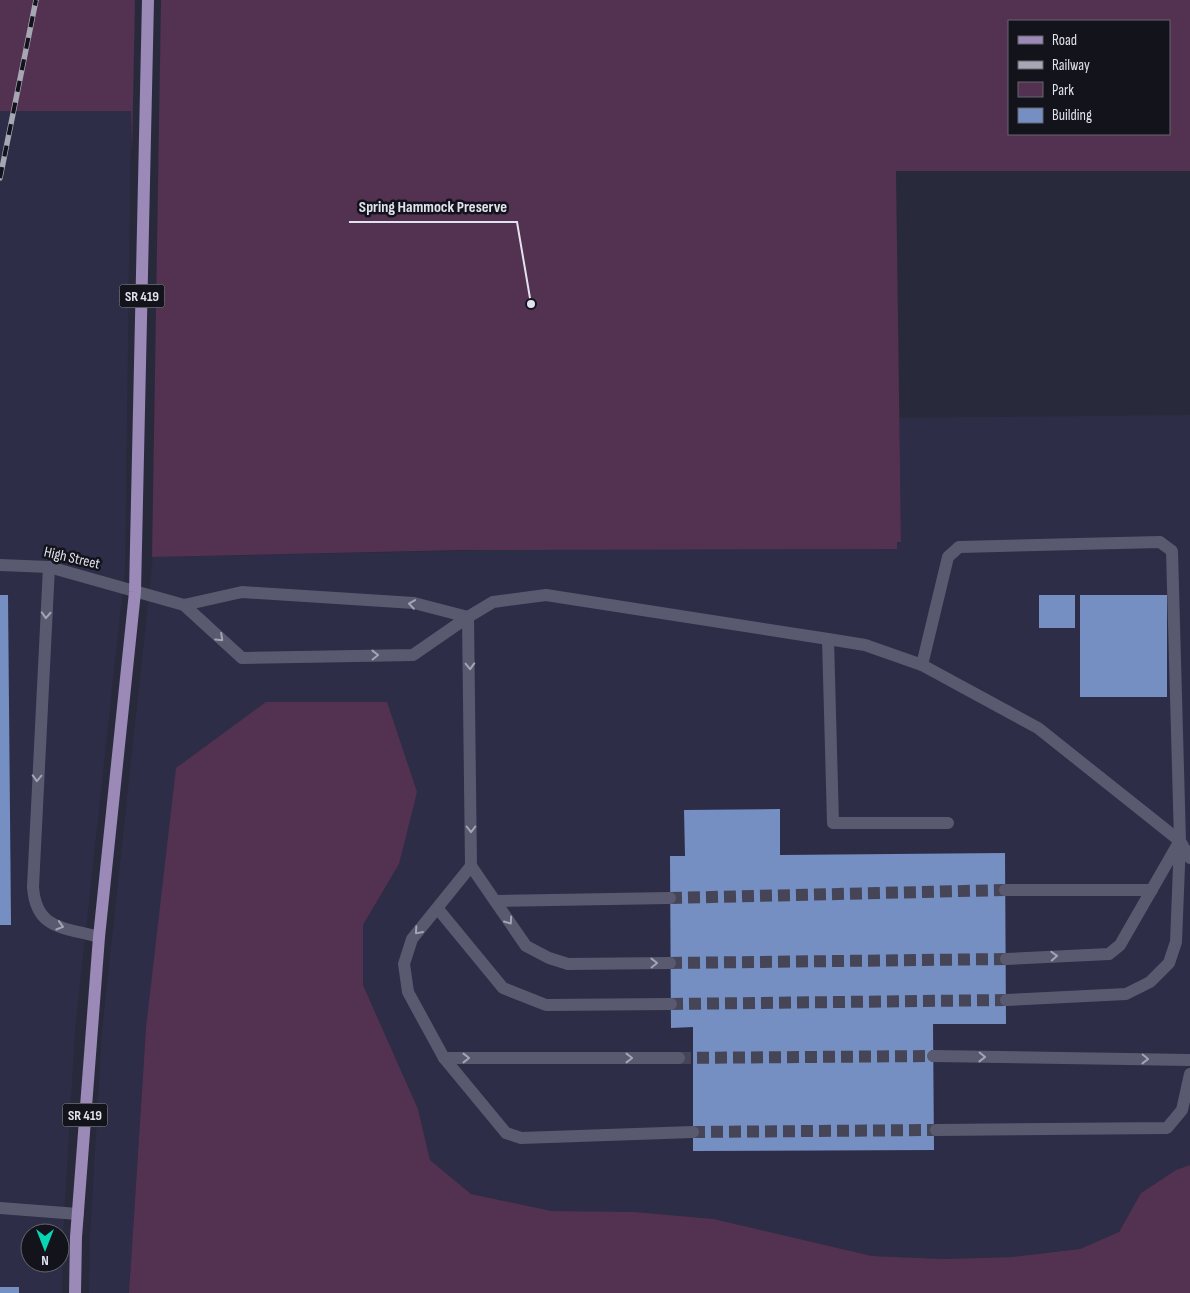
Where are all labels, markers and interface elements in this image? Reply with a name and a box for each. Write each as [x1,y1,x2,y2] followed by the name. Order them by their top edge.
[1008,20,1170,135] legend
[1052,31,1077,50] text: Road
[1052,56,1090,75] text: Railway
[1052,81,1074,100] text: Park
[1052,106,1092,125] text: Building
[349,191,517,222] callout: Spring Hammock Preserve
[359,198,507,217] text: Spring Hammock Preserve
[120,284,164,308] road number: SR 419
[42,542,102,574] street label: High Street
[408,599,416,610] one-way arrow
[41,612,52,620] one-way arrow
[215,632,224,641] one-way arrow
[372,650,379,660] one-way arrow
[465,662,475,670] one-way arrow
[32,774,42,782] one-way arrow
[466,825,476,833] one-way arrow
[503,915,512,925] one-way arrow
[56,920,64,930] one-way arrow
[416,925,424,934] one-way arrow
[1051,951,1059,962] one-way arrow
[651,958,659,968] one-way arrow
[978,1052,986,1062] one-way arrow
[462,1053,470,1063] one-way arrow
[625,1053,633,1063] one-way arrow
[1141,1054,1149,1064] one-way arrow
[62,1104,108,1126] road number: SR 419
[20,1223,70,1273] north arrow
[41,1252,49,1269] text: N

